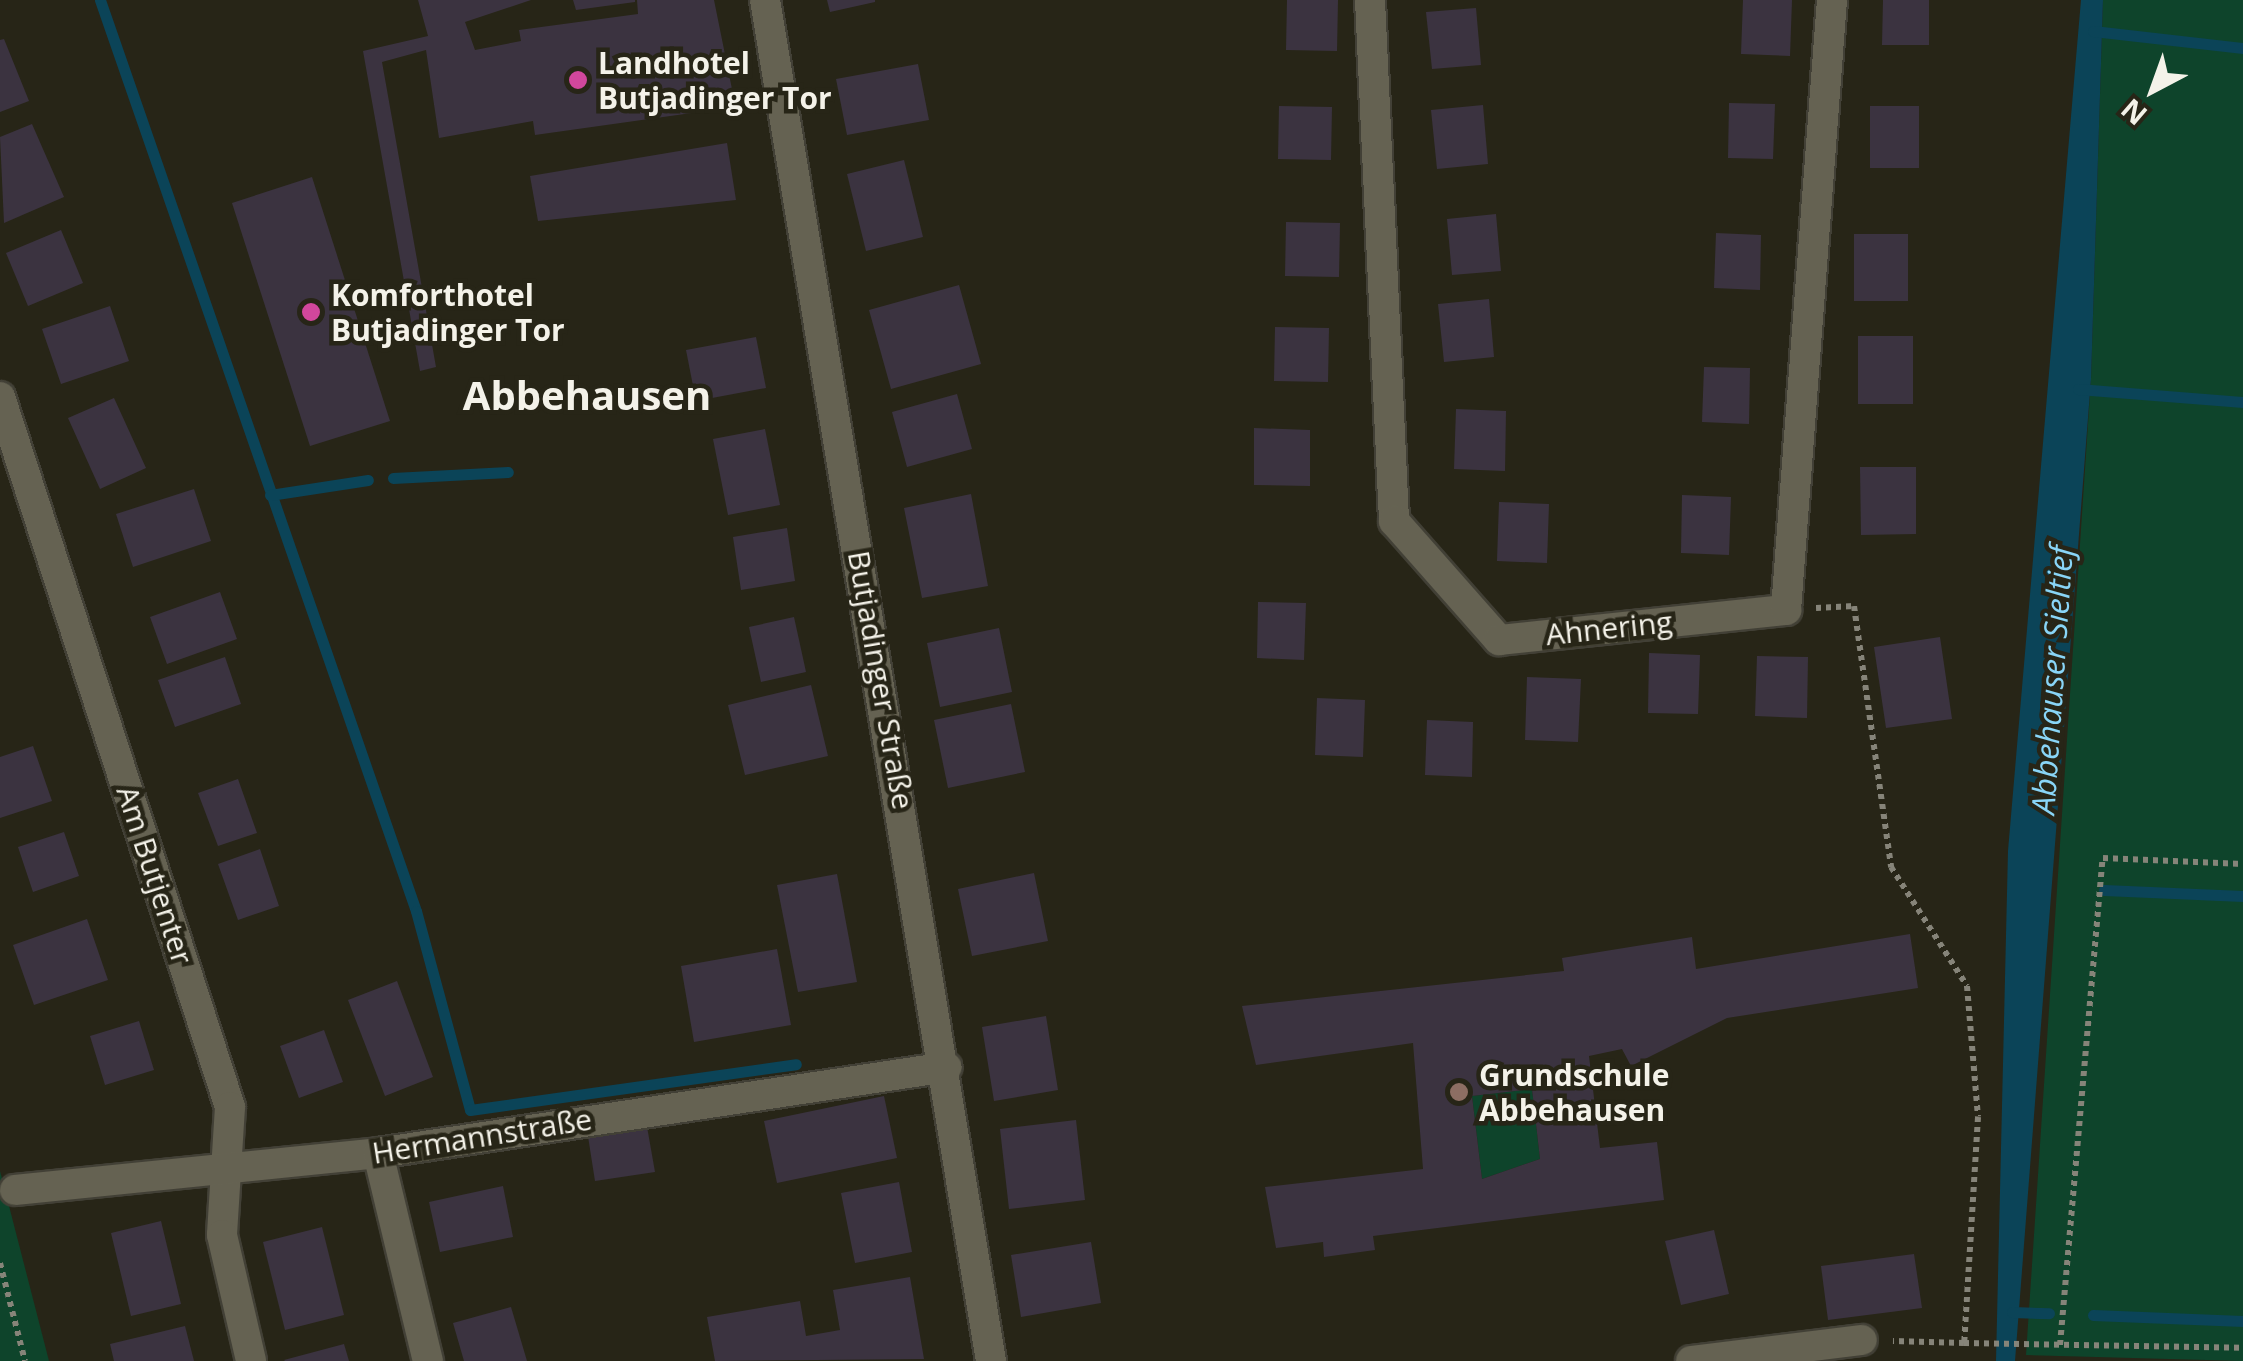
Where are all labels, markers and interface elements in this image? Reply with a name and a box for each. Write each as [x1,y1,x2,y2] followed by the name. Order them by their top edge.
[2103,40,2203,140] north arrow
[598,45,832,116] place label: Landhotel Butjadinger Tor
[567,69,589,91] marker: Landhotel Butjadinger Tor
[2112,91,2154,134] text: N
[331,277,565,348] place label: Komforthotel Butjadinger Tor
[300,301,322,323] marker: Komforthotel Butjadinger Tor
[463,371,711,419] district label: Abbehausen
[2023,544,2081,816] water label: Abbehauser Sieltief
[841,548,921,812] street label: Butjadinger Straße
[1544,603,1674,653] street label: Ahnering
[109,781,201,969] street label: Am Butjenter
[1479,1057,1669,1128] place label: Grundschule Abbehausen
[1448,1081,1470,1103] marker: Grundschule Abbehausen
[370,1101,594,1171] street label: Hermannstraße

